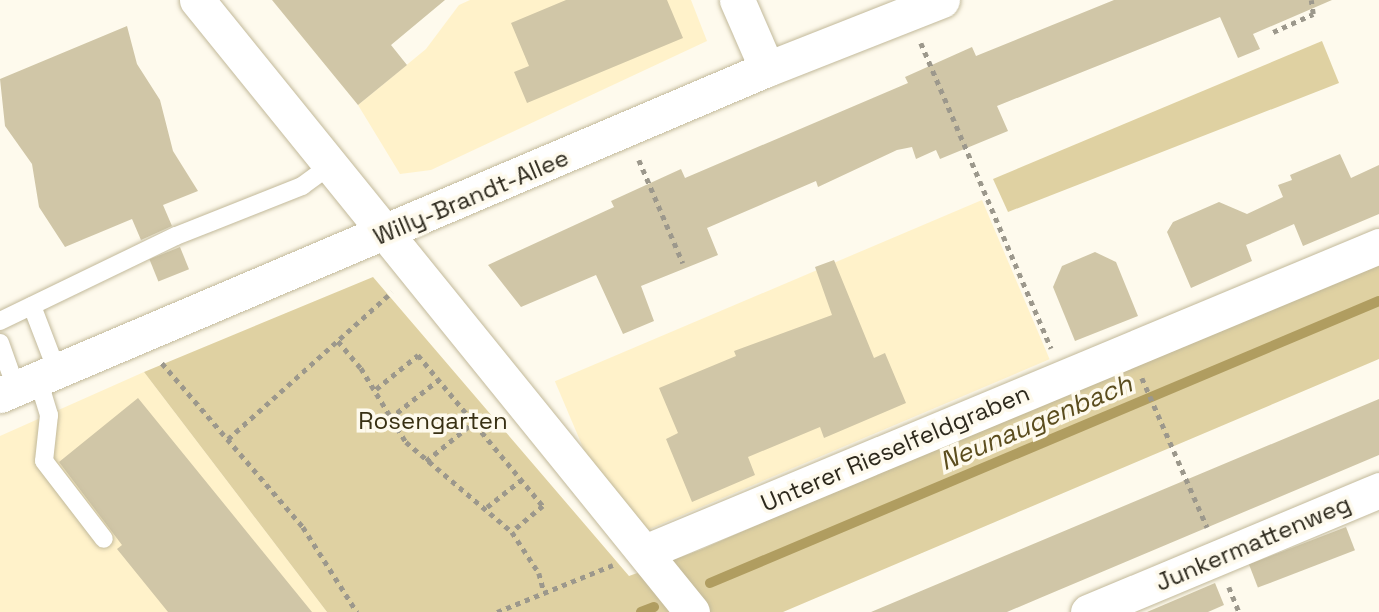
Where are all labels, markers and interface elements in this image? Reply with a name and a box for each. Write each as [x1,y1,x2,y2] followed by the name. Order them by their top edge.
[369,143,573,251] street label: Willy-Brandt-Allee
[935,368,1137,478] water label: Neunaugenbach
[756,378,1034,518] street label: Unterer Rieselfeldgraben
[358,407,508,435] park label: Rosengarten
[1151,489,1355,597] street label: Junkermattenweg

